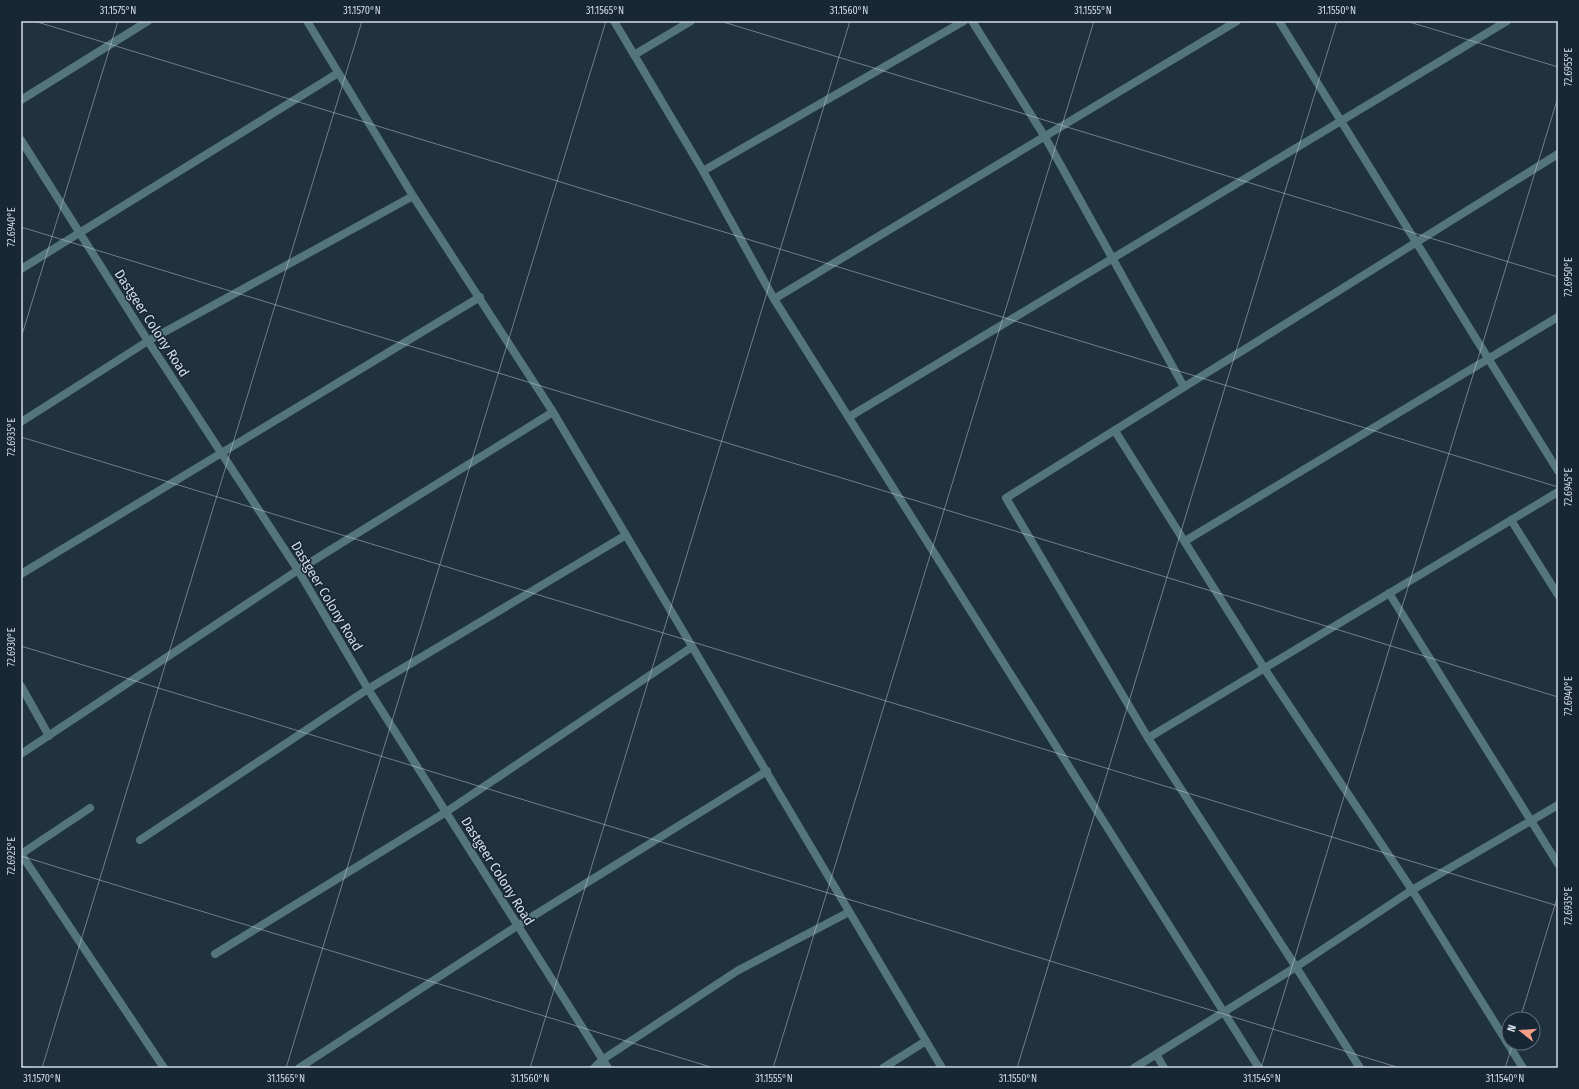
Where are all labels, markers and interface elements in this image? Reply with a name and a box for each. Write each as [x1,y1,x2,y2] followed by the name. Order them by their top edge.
[100,5,136,17] text: 31.1575°N
[343,5,381,17] text: 31.1570°N
[586,5,624,17] text: 31.1565°N
[830,5,868,17] text: 31.1560°N
[1074,5,1112,17] text: 31.1555°N
[1318,5,1356,17] text: 31.1550°N
[1563,47,1575,86] text: 72.6955°E
[6,207,18,247] text: 72.6940°E
[1563,257,1575,297] text: 72.6950°E
[111,266,193,380] street label: Dastgeer Colony Road
[6,418,18,456] text: 72.6935°E
[1563,467,1575,506] text: 72.6945°E
[287,539,366,654] street label: Dastgeer Colony Road
[6,627,18,666] text: 72.6930°E
[1563,676,1575,716] text: 72.6940°E
[457,814,538,929] street label: Dastgeer Colony Road
[6,837,18,875] text: 72.6925°E
[1563,887,1575,925] text: 72.6935°E
[1501,1011,1541,1051] north arrow
[1505,1023,1519,1033] text: N
[23,1073,61,1085] text: 31.1570°N
[267,1073,305,1085] text: 31.1565°N
[511,1073,549,1085] text: 31.1560°N
[755,1073,793,1085] text: 31.1555°N
[999,1073,1037,1085] text: 31.1550°N
[1243,1073,1281,1085] text: 31.1545°N
[1486,1073,1524,1085] text: 31.1540°N

